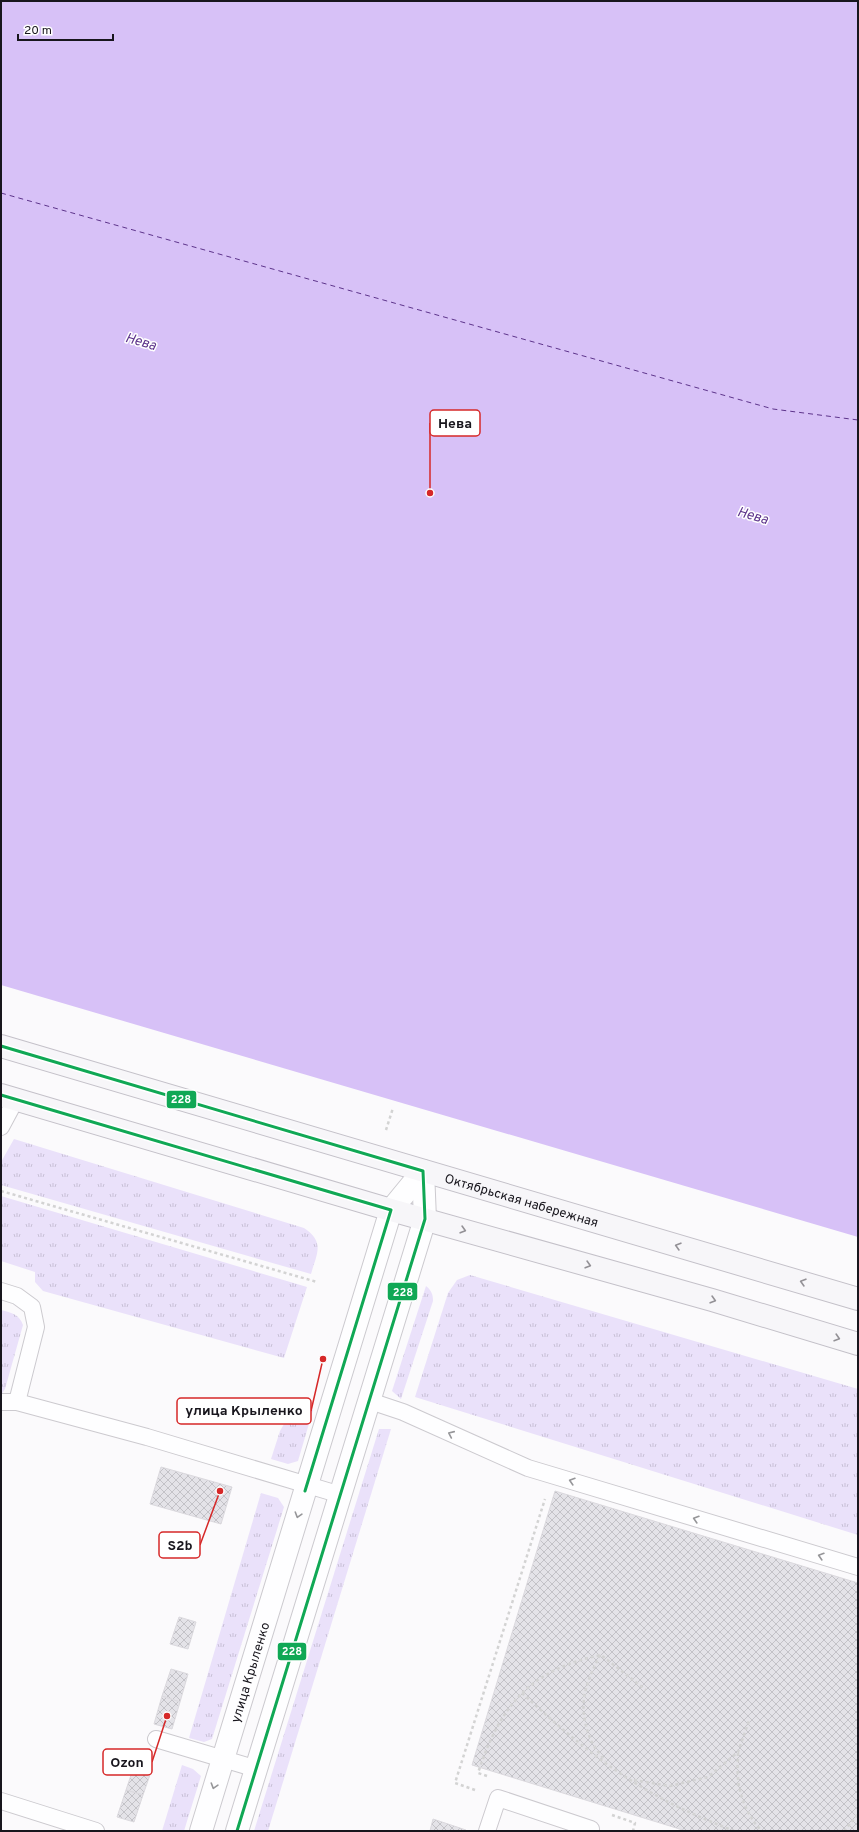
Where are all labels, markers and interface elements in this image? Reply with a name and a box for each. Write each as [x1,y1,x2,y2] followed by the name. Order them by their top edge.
[18,16,113,42] scale bar
[24,23,52,39] text: 20 m
[123,330,159,355] water label: Нева
[430,410,480,436] callout: Нева
[438,416,472,433] text: Нева
[735,504,771,529] water label: Нева
[166,1090,197,1109] line badge: 228
[171,1093,191,1107] text: 228
[442,1171,600,1232] street label: Октябрьская набережная
[459,1225,466,1234] one-way arrow
[675,1242,682,1251] one-way arrow
[584,1260,591,1269] one-way arrow
[800,1278,807,1287] one-way arrow
[387,1282,418,1301] line badge: 228
[393,1286,413,1300] text: 228
[709,1295,716,1304] one-way arrow
[834,1333,841,1342] one-way arrow
[177,1398,311,1424] callout: улица Крыленко
[185,1403,303,1420] text: улица Крыленко
[448,1430,455,1438] one-way arrow
[568,1477,575,1486] one-way arrow
[294,1511,303,1518] one-way arrow
[693,1515,700,1524] one-way arrow
[159,1532,200,1558] callout: S2b
[167,1538,193,1555] text: S2b
[817,1552,824,1561] one-way arrow
[229,1621,274,1725] street label: улица Крыленко
[277,1642,307,1661] line badge: 228
[282,1645,302,1659] text: 228
[103,1749,152,1775] callout: Ozon
[110,1755,144,1772] text: Ozon
[210,1783,219,1790] one-way arrow

